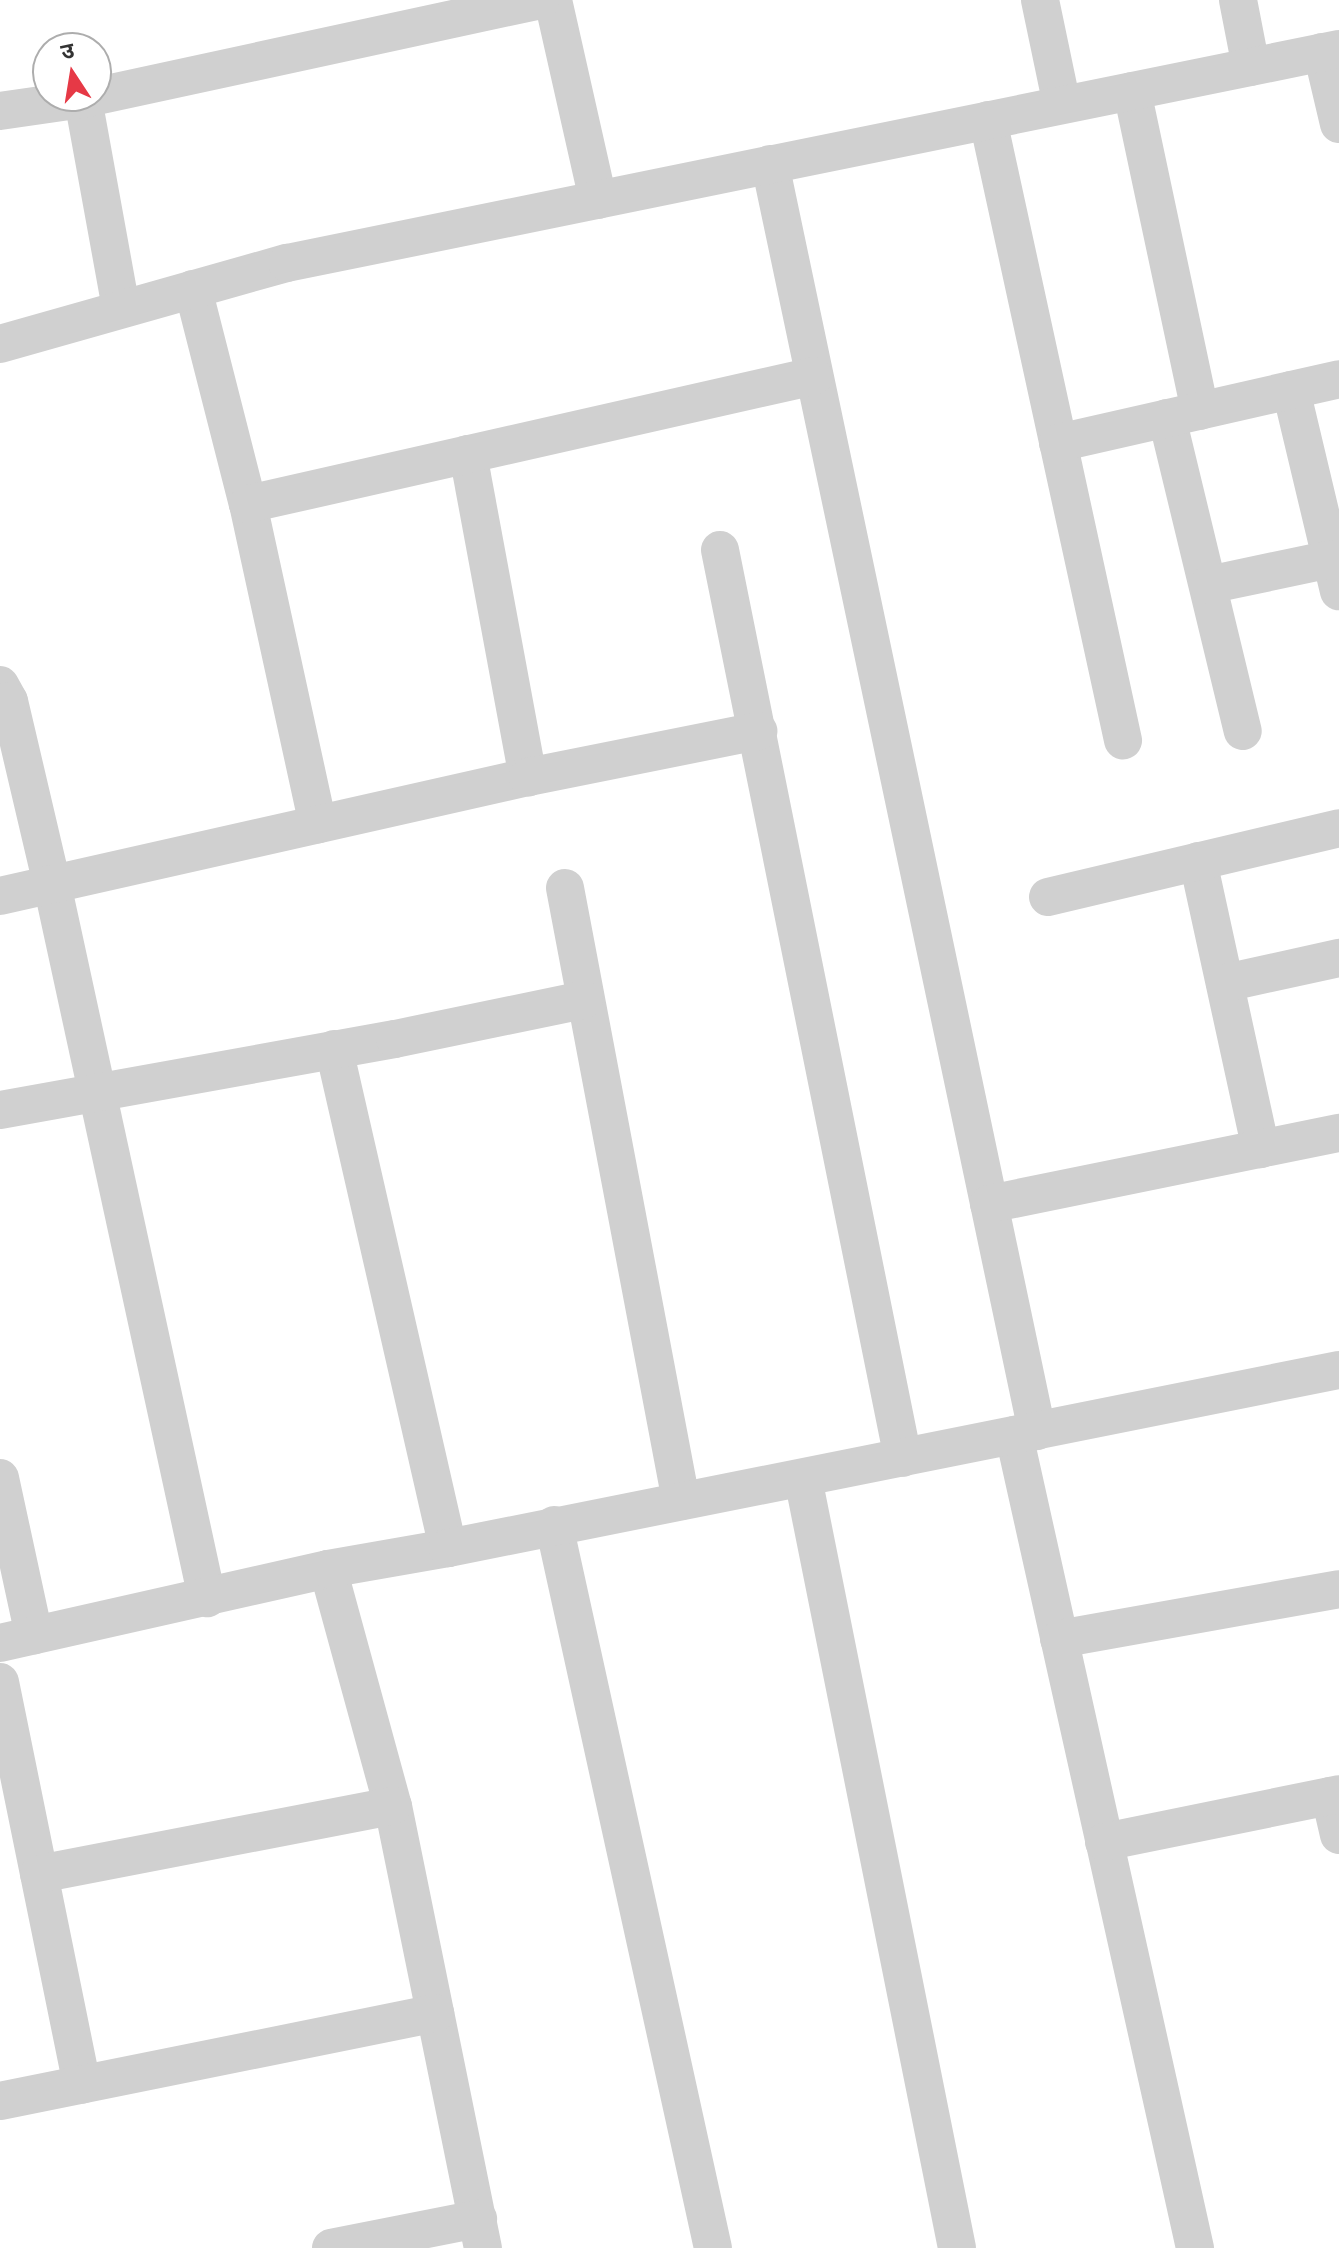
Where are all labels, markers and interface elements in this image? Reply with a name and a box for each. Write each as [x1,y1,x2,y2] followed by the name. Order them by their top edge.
[32,32,112,112] north arrow
[58,33,77,67] text: उ

